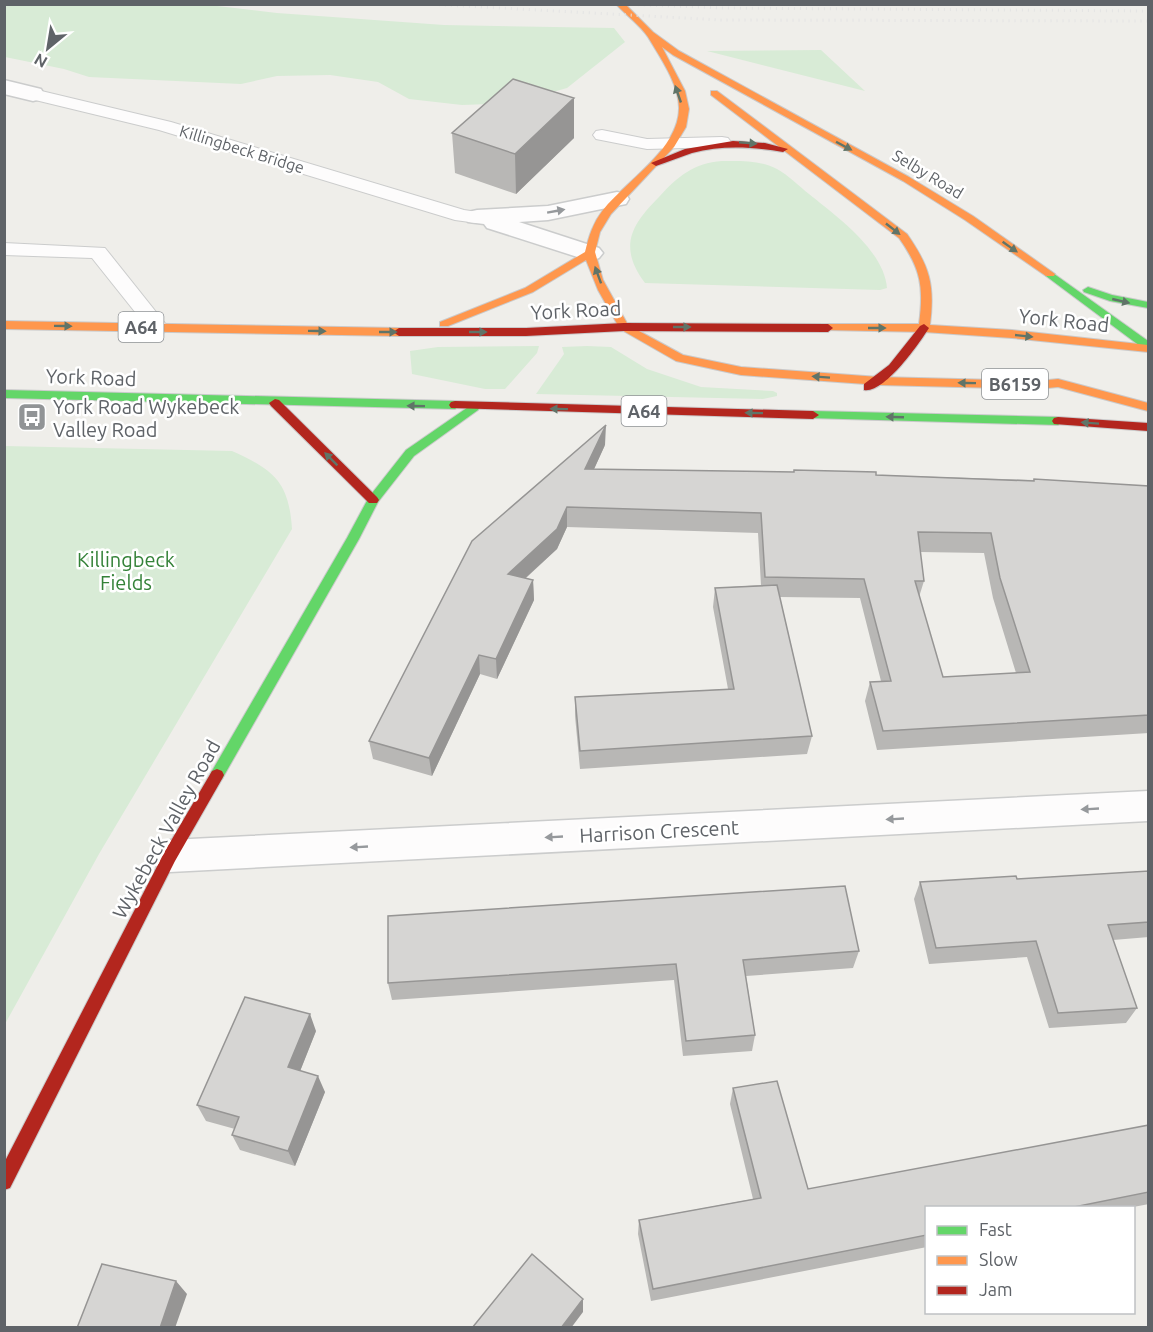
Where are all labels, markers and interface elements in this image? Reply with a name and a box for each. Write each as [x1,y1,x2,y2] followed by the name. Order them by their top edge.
[18,18,78,78] north arrow
[31,50,50,72] text: N
[673,85,683,103] one-way arrow
[177,121,307,177] street label: Killingbeck Bridge
[739,139,758,148] one-way arrow
[836,141,853,151] one-way arrow
[890,146,966,202] street label: Selby Road
[547,206,566,215] one-way arrow
[885,222,901,235] one-way arrow
[1002,241,1018,253] one-way arrow
[593,265,603,283] one-way arrow
[530,296,622,324] street label: York Road
[1112,296,1130,306] one-way arrow
[1018,304,1110,336] street label: York Road
[118,312,164,342] road number: A64
[53,321,72,330] one-way arrow
[673,322,692,332] one-way arrow
[868,323,887,333] one-way arrow
[308,327,327,336] one-way arrow
[379,327,398,337] one-way arrow
[469,327,488,337] one-way arrow
[1015,331,1034,341] one-way arrow
[45,364,137,390] street label: York Road
[982,369,1048,399] road number: B6159
[811,372,830,382] one-way arrow
[958,378,977,388] one-way arrow
[53,395,239,441] place label: York Road Wykebeck Valley Road
[622,396,666,426] road number: A64
[16,401,48,433] bus stop icon: York Road Wykebeck Valley Road
[406,401,425,411] one-way arrow
[550,404,569,414] one-way arrow
[745,409,764,418] one-way arrow
[886,413,905,422] one-way arrow
[1081,418,1100,427] one-way arrow
[325,452,339,466] one-way arrow
[77,548,175,594] park label: Killingbeck Fields
[107,736,225,922] street label: Wykebeck Valley Road
[1081,805,1100,814] one-way arrow
[579,815,739,847] street label: Harrison Crescent
[886,815,905,824] one-way arrow
[544,832,563,841] one-way arrow
[350,842,369,851] one-way arrow
[925,1206,1135,1314] legend
[979,1219,1012,1239] text: Fast
[979,1249,1018,1269] text: Slow
[979,1279,1013,1299] text: Jam

